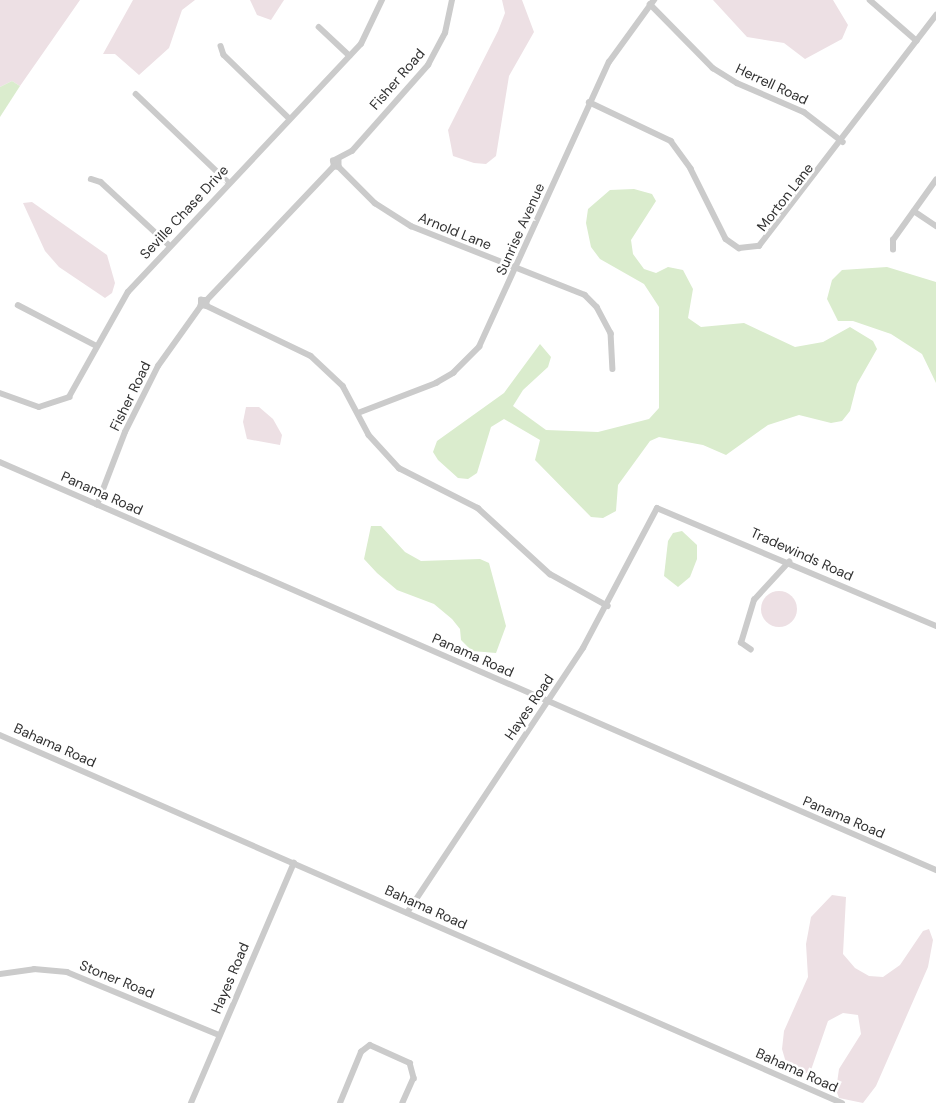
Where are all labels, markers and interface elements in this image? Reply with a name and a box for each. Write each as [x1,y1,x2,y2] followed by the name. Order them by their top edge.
[366,45,428,113] street label: Fisher Road
[733,60,811,108] street label: Herrell Road
[753,160,817,234] street label: Morton Lane
[136,162,232,262] street label: Seville Chase Drive
[492,180,548,278] street label: Sunrise Avenue
[416,209,494,253] street label: Arnold Lane
[106,358,154,434] street label: Fisher Road
[59,468,145,518] street label: Panama Road
[748,524,856,584] street label: Tradewinds Road
[430,630,516,680] street label: Panama Road
[501,671,557,743] street label: Hayes Road
[11,719,99,771] street label: Bahama Road
[800,792,888,842] street label: Panama Road
[382,881,470,933] street label: Bahama Road
[208,940,252,1016] street label: Hayes Road
[77,956,157,1002] street label: Stoner Road
[753,1044,841,1096] street label: Bahama Road

